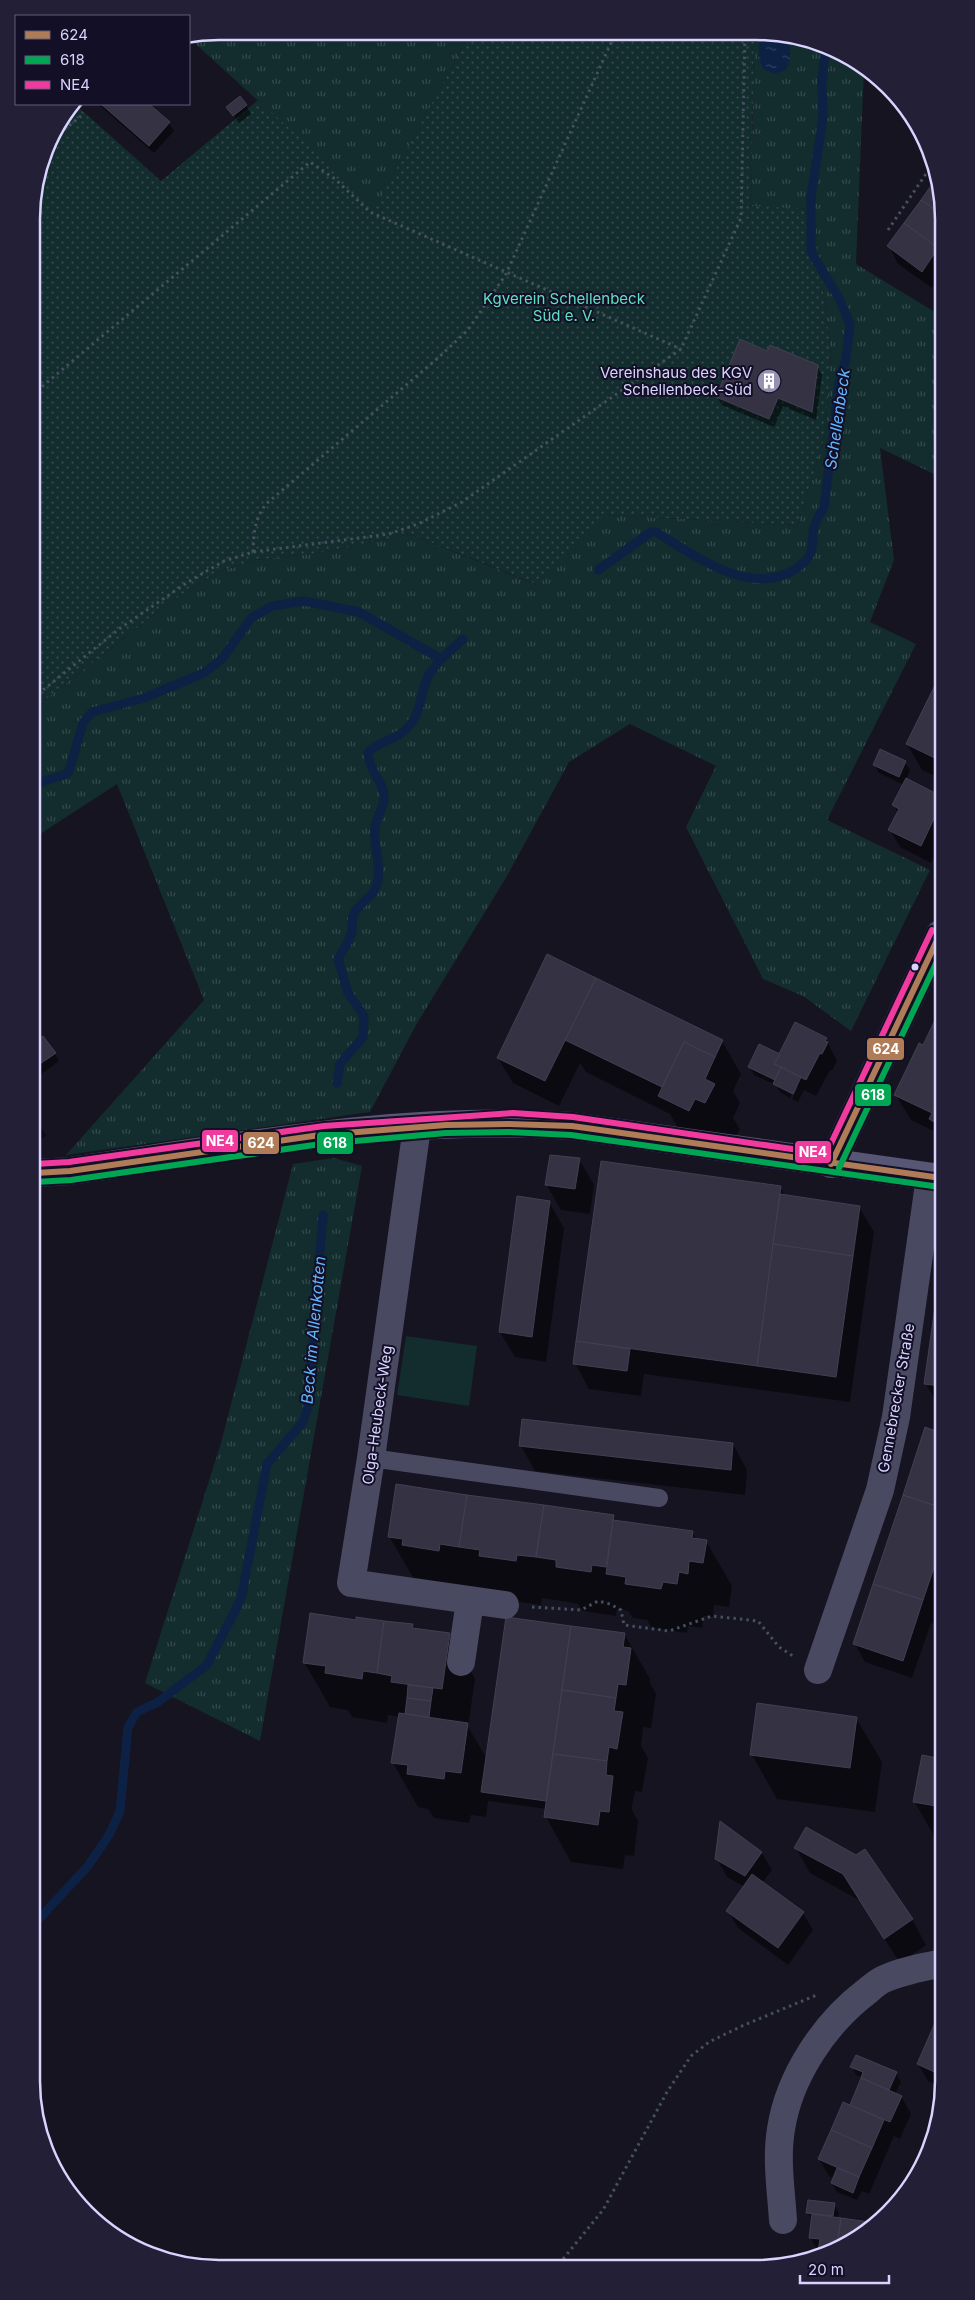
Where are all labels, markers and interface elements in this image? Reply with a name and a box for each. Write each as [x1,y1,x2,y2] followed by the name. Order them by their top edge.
[15,15,190,105] legend
[60,25,88,44] text: 624
[60,50,85,69] text: 618
[60,75,90,94] text: NE4
[483,289,646,325] park label: Kgverein Schellenbeck Süd e. V.
[600,363,752,399] place label: Vereinshaus des KGV Schellenbeck-Süd
[820,367,854,471] water label: Schellenbeck
[756,368,782,394] building icon: Vereinshaus des KGV Schellenbeck-Süd
[910,962,920,972] unlabelled marker
[866,1037,905,1061] line badge: 624
[872,1040,900,1057] text: 624
[854,1083,892,1107] line badge: 618
[861,1086,885,1103] text: 618
[201,1129,239,1153] line badge: NE4
[242,1131,280,1155] line badge: 624
[316,1131,354,1155] line badge: 618
[206,1132,234,1149] text: NE4
[247,1134,275,1151] text: 624
[323,1134,347,1151] text: 618
[794,1140,832,1164] line badge: NE4
[799,1143,827,1160] text: NE4
[297,1255,329,1405] water label: Beck im Allenkotten
[873,1322,919,1474] street label: Gennebrecker Straße
[358,1344,396,1486] street label: Olga-Heubeck-Weg
[800,2252,889,2284] scale bar
[808,2260,844,2279] text: 20 m

